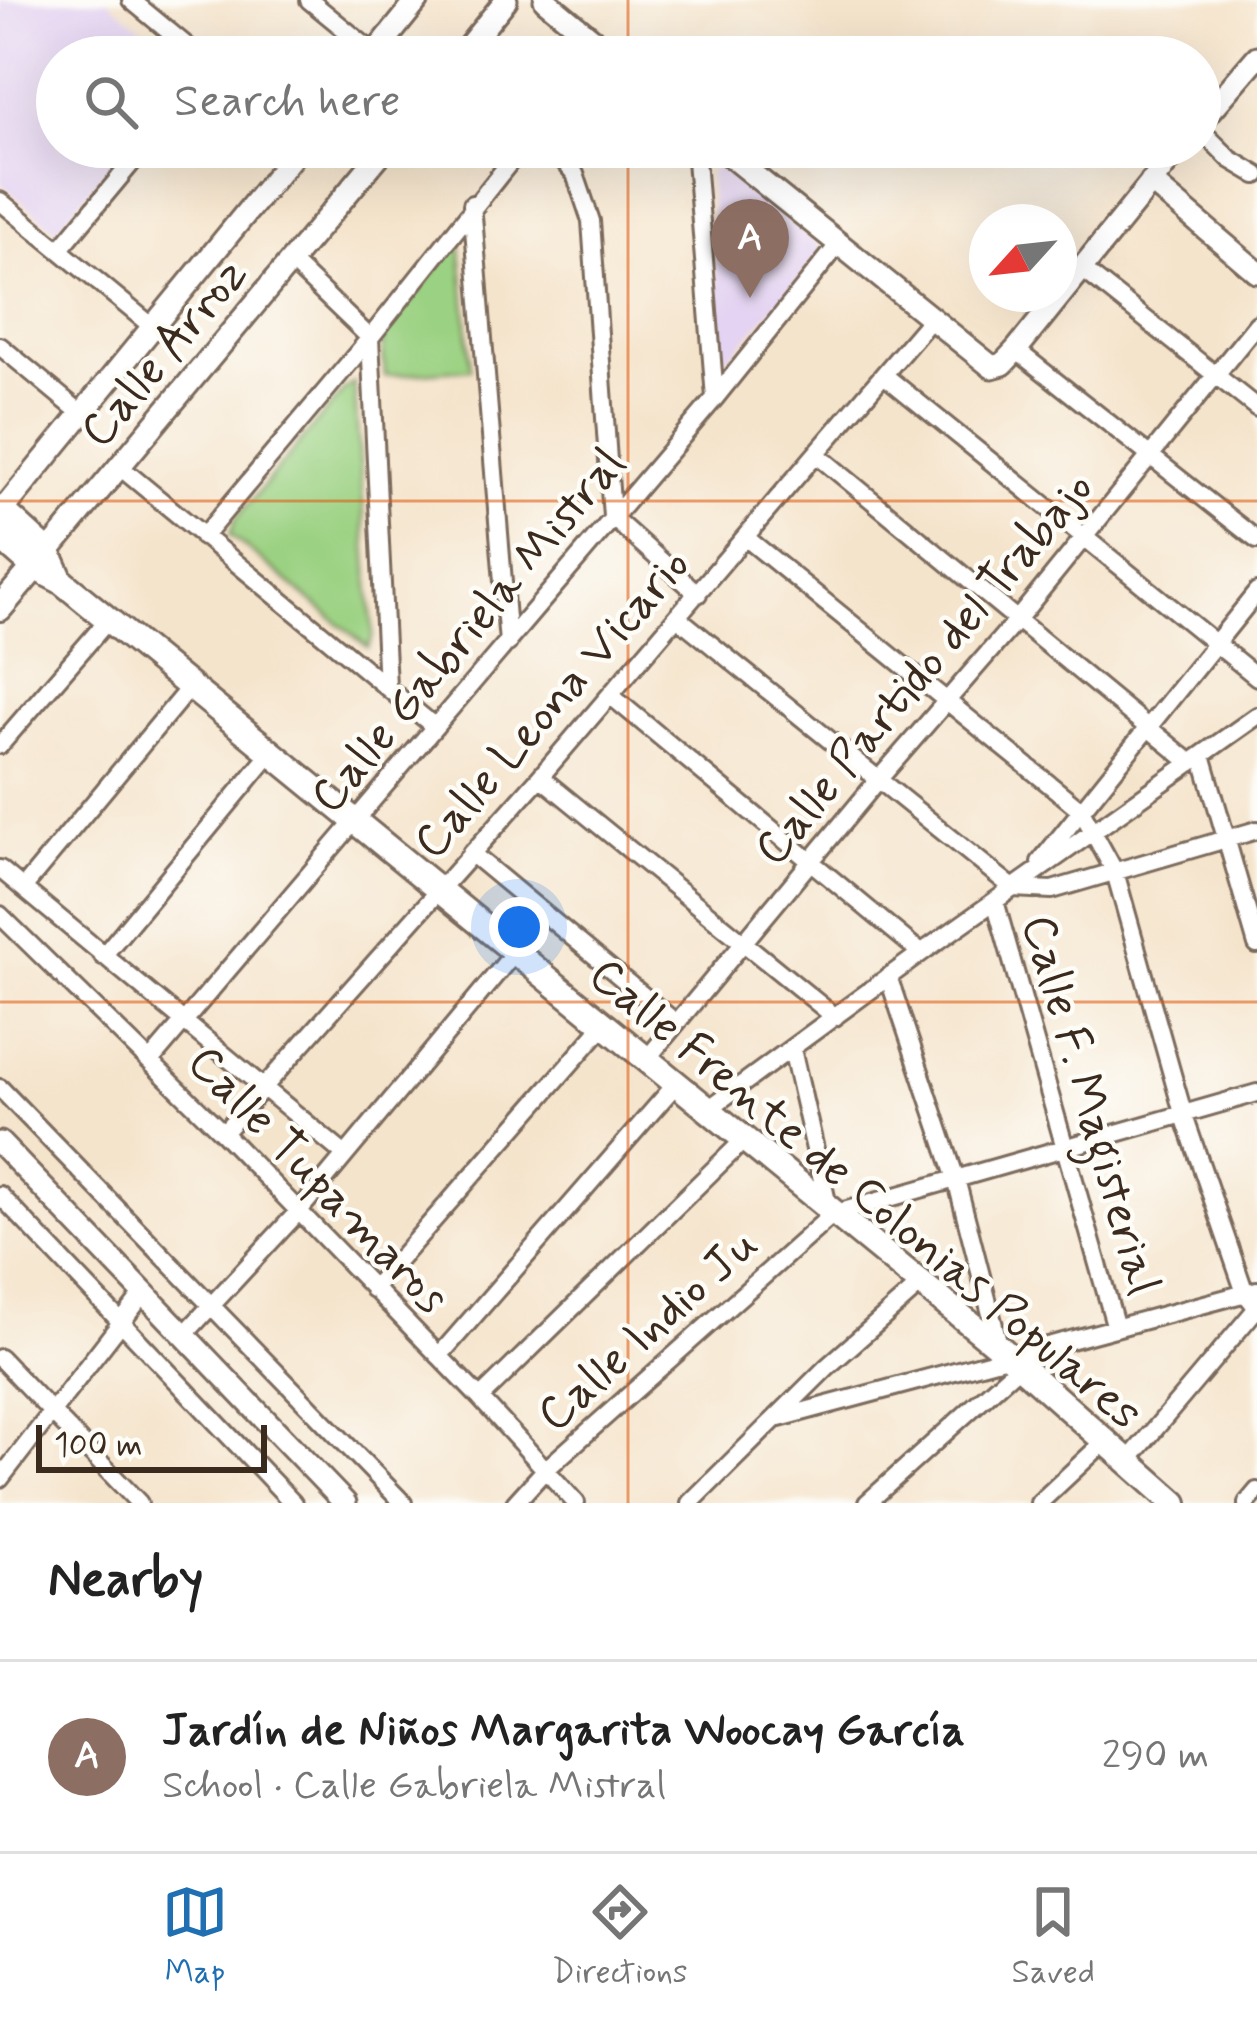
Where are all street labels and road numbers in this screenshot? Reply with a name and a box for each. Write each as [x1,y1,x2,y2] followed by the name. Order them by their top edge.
[67,245,263,461] street label: Calle Arroz
[297,435,640,827] street label: Calle Gabriela Mistral
[741,459,1108,880] street label: Calle Partido del Trabajo
[400,536,705,873] street label: Calle Leona Vicario
[1001,908,1174,1304] street label: Calle F. Magisterial
[575,944,1155,1445] street label: Calle Frente de Colonias Populares
[173,1032,462,1329] street label: Calle Tupamaros
[524,1215,772,1447] street label: Calle Indio Ju

